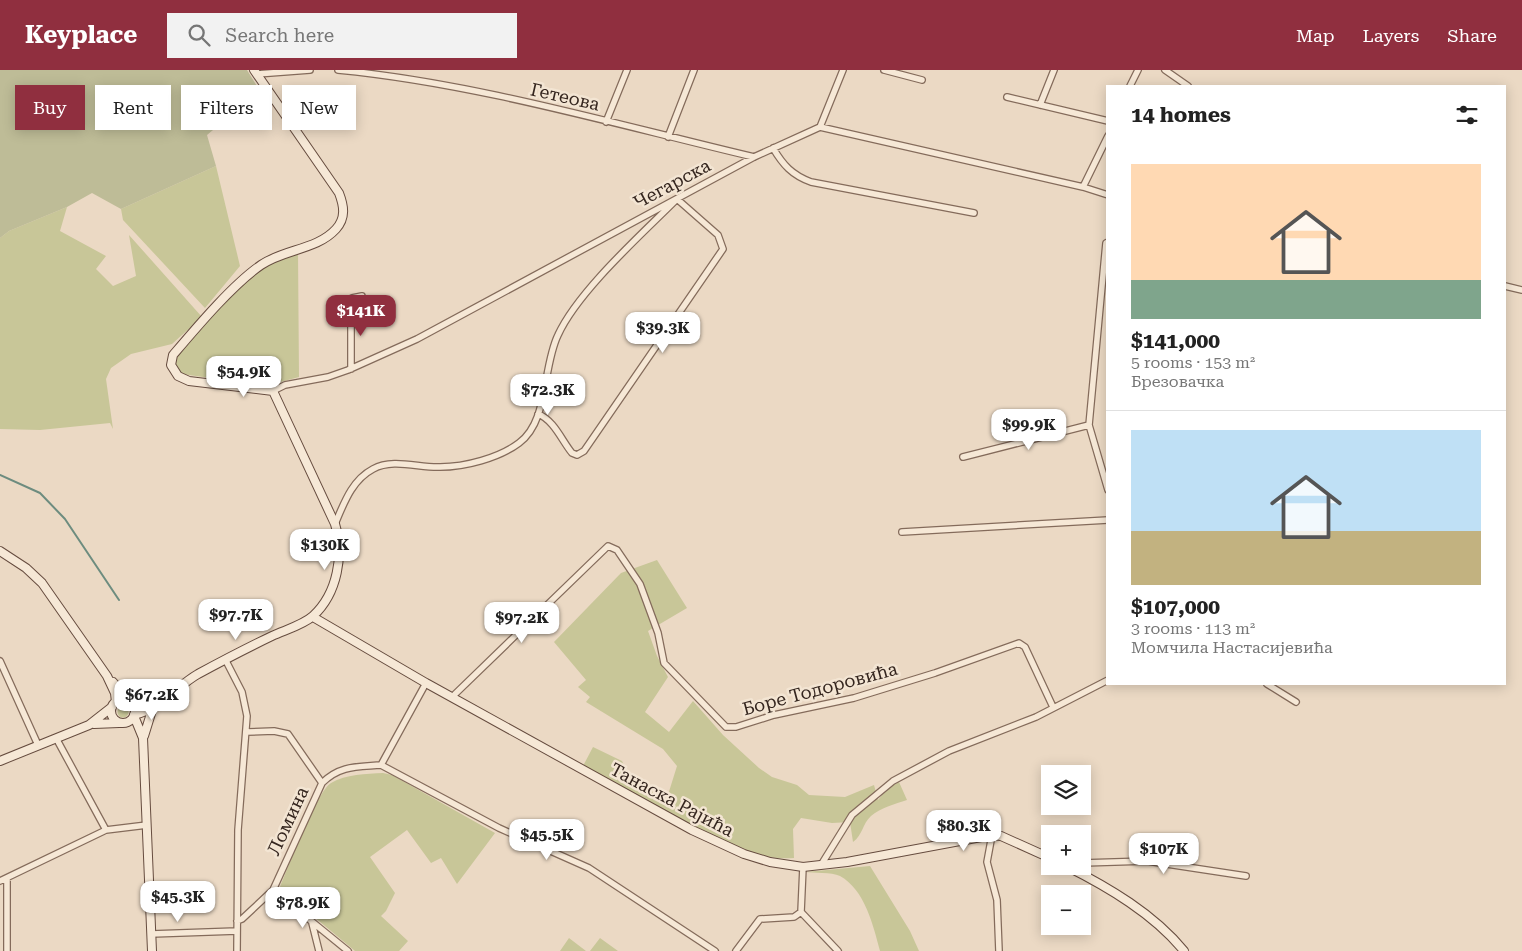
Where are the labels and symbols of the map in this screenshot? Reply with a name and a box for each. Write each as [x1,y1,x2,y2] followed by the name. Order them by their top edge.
[528,78,602,115] street label: Гетеова
[629,154,714,213] street label: Чегарска
[326,294,396,337] pin: $141K
[622,312,704,354] pin: $39.3K
[203,356,285,398] pin: $54.9K
[507,374,589,416] pin: $72.3K
[988,408,1070,451] pin: $99.9K
[290,528,360,571] pin: $130K
[195,598,277,641] pin: $97.7K
[481,602,563,644] pin: $97.2K
[740,658,900,719] street label: Боре Тодоровића
[111,678,193,721] pin: $67.2K
[607,758,738,841] street label: Танаска Рајића
[263,783,313,858] street label: Ломина
[923,810,1005,852] pin: $80.3K
[506,818,588,861] pin: $45.5K
[1129,832,1199,875] pin: $107K
[137,880,219,923] pin: $45.3K
[262,886,344,929] pin: $78.9K

